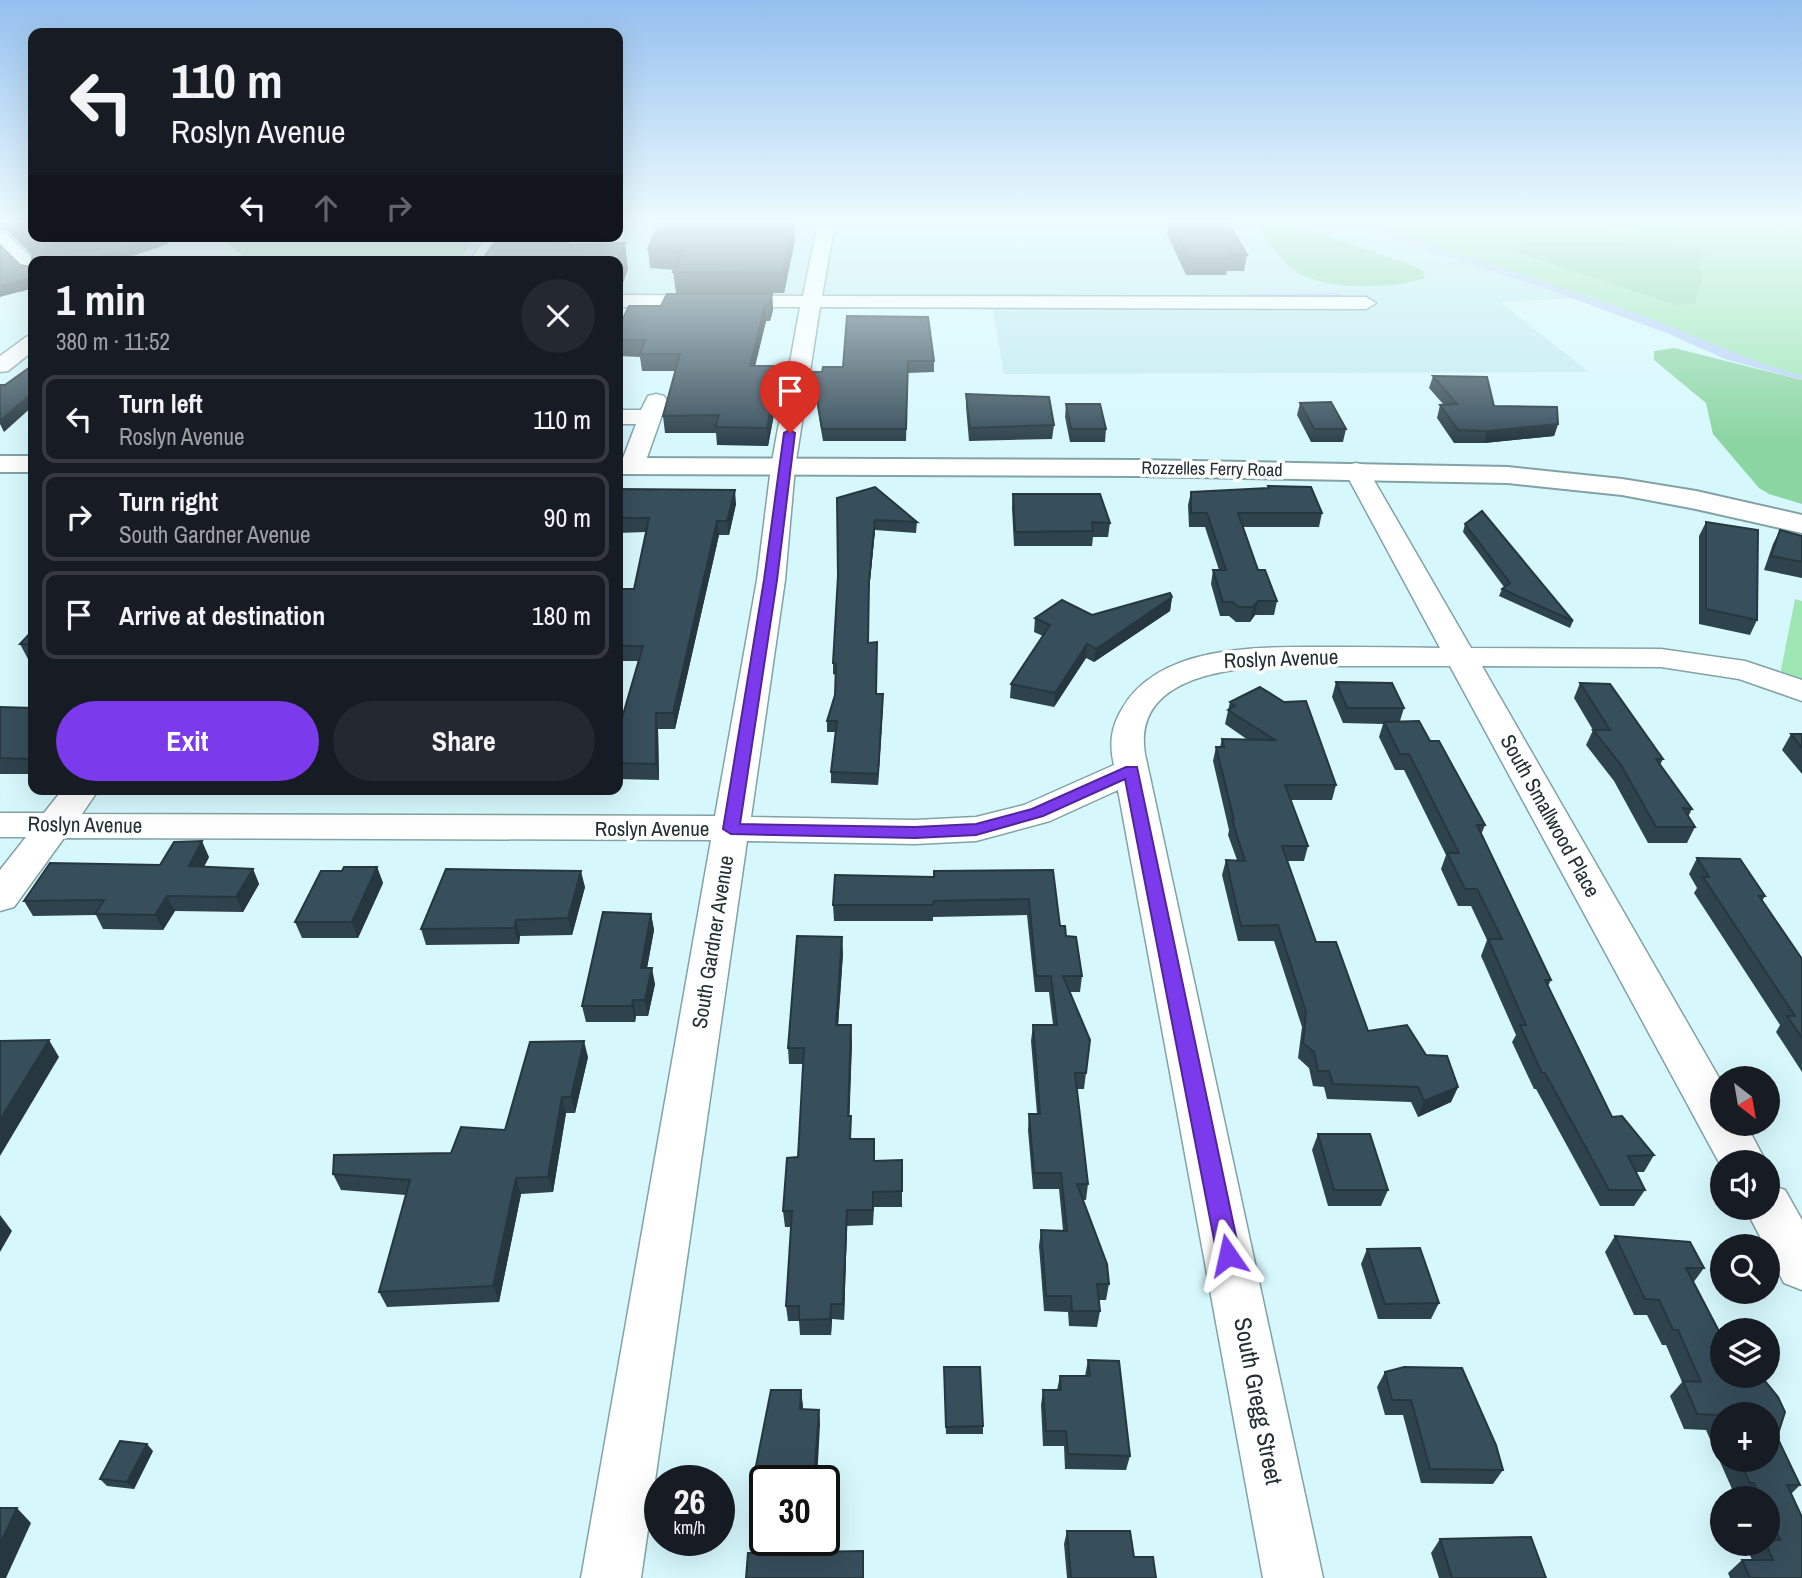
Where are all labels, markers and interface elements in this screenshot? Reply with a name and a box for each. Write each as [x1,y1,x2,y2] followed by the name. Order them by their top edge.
[171,47,283,113] text: 110 m
[56,56,147,147] icon: left
[171,110,346,153] text: Roslyn Avenue
[234,189,272,227] icon: left
[307,189,345,227] icon: ahead
[380,189,418,227] icon: right
[56,272,146,328] text: 1 min
[521,279,595,353] button: close
[56,326,170,357] text: 380 m · 11:52
[760,361,820,433] pin
[771,372,809,410] icon: arrive
[119,386,203,421] text: Turn left
[60,400,98,438] icon: left
[533,402,591,437] text: 110 m
[119,421,245,452] text: Roslyn Avenue
[1141,455,1283,482] street label: Rozzelles Ferry Road
[119,484,218,519] text: Turn right
[60,498,98,536] icon: right
[544,500,591,535] text: 90 m
[119,519,311,550] text: South Gardner Avenue
[60,596,98,634] icon: arrive
[119,598,325,633] text: Arrive at destination
[532,598,591,633] text: 180 m
[1223,642,1339,675] street label: Roslyn Avenue
[56,701,319,781] button: Exit
[333,701,595,781] button: Share
[1494,729,1607,902] street label: South Smallwood Place
[27,809,143,840] street label: Roslyn Avenue
[595,814,709,843] street label: Roslyn Avenue
[685,853,741,1031] street label: South Gardner Avenue
[1710,1066,1780,1136] north arrow
[1710,1066,1780,1556] map controls
[1710,1150,1780,1220] button: sound
[1191,1218,1265,1292] position arrow
[1710,1234,1780,1304] button: search
[1227,1315,1291,1488] street label: South Gregg Street
[1710,1318,1780,1388] button: layers
[1710,1402,1780,1472] button: +
[749,1465,840,1556] speed limit sign: 30
[674,1478,705,1525] text: 26
[1710,1486,1780,1556] button: −
[674,1515,706,1540] text: km/h

